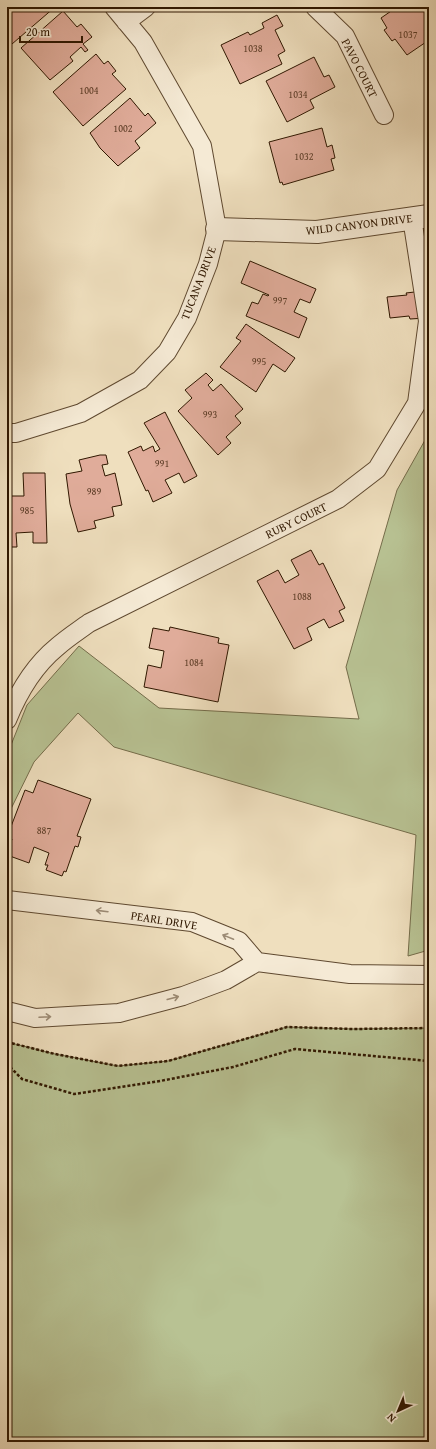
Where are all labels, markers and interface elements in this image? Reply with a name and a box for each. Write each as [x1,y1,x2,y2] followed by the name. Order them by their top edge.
[20,18,82,44] scale bar
[26,23,50,40] text: 20 m
[398,27,418,42] house number: 1037
[338,35,382,101] street label: PAVO COURT
[243,41,263,56] house number: 1038
[79,83,99,98] house number: 1004
[288,87,308,102] house number: 1034
[113,121,133,136] house number: 1002
[294,149,314,164] house number: 1032
[305,209,413,239] street label: WILD CANYON DRIVE
[176,244,220,322] street label: TUCANA DRIVE
[273,293,287,308] house number: 997
[252,354,266,369] house number: 995
[203,407,217,422] house number: 993
[155,456,169,471] house number: 991
[87,484,101,499] house number: 989
[262,498,330,542] street label: RUBY COURT
[20,503,34,518] house number: 985
[292,589,312,604] house number: 1088
[184,655,204,670] house number: 1084
[37,823,51,838] house number: 887
[130,906,198,934] street label: PEARL DRIVE
[96,907,109,915] one-way arrow
[223,932,235,940] one-way arrow
[166,994,179,1002] one-way arrow
[38,1014,51,1021] one-way arrow
[378,1391,418,1431] north arrow
[382,1409,399,1427] text: N

